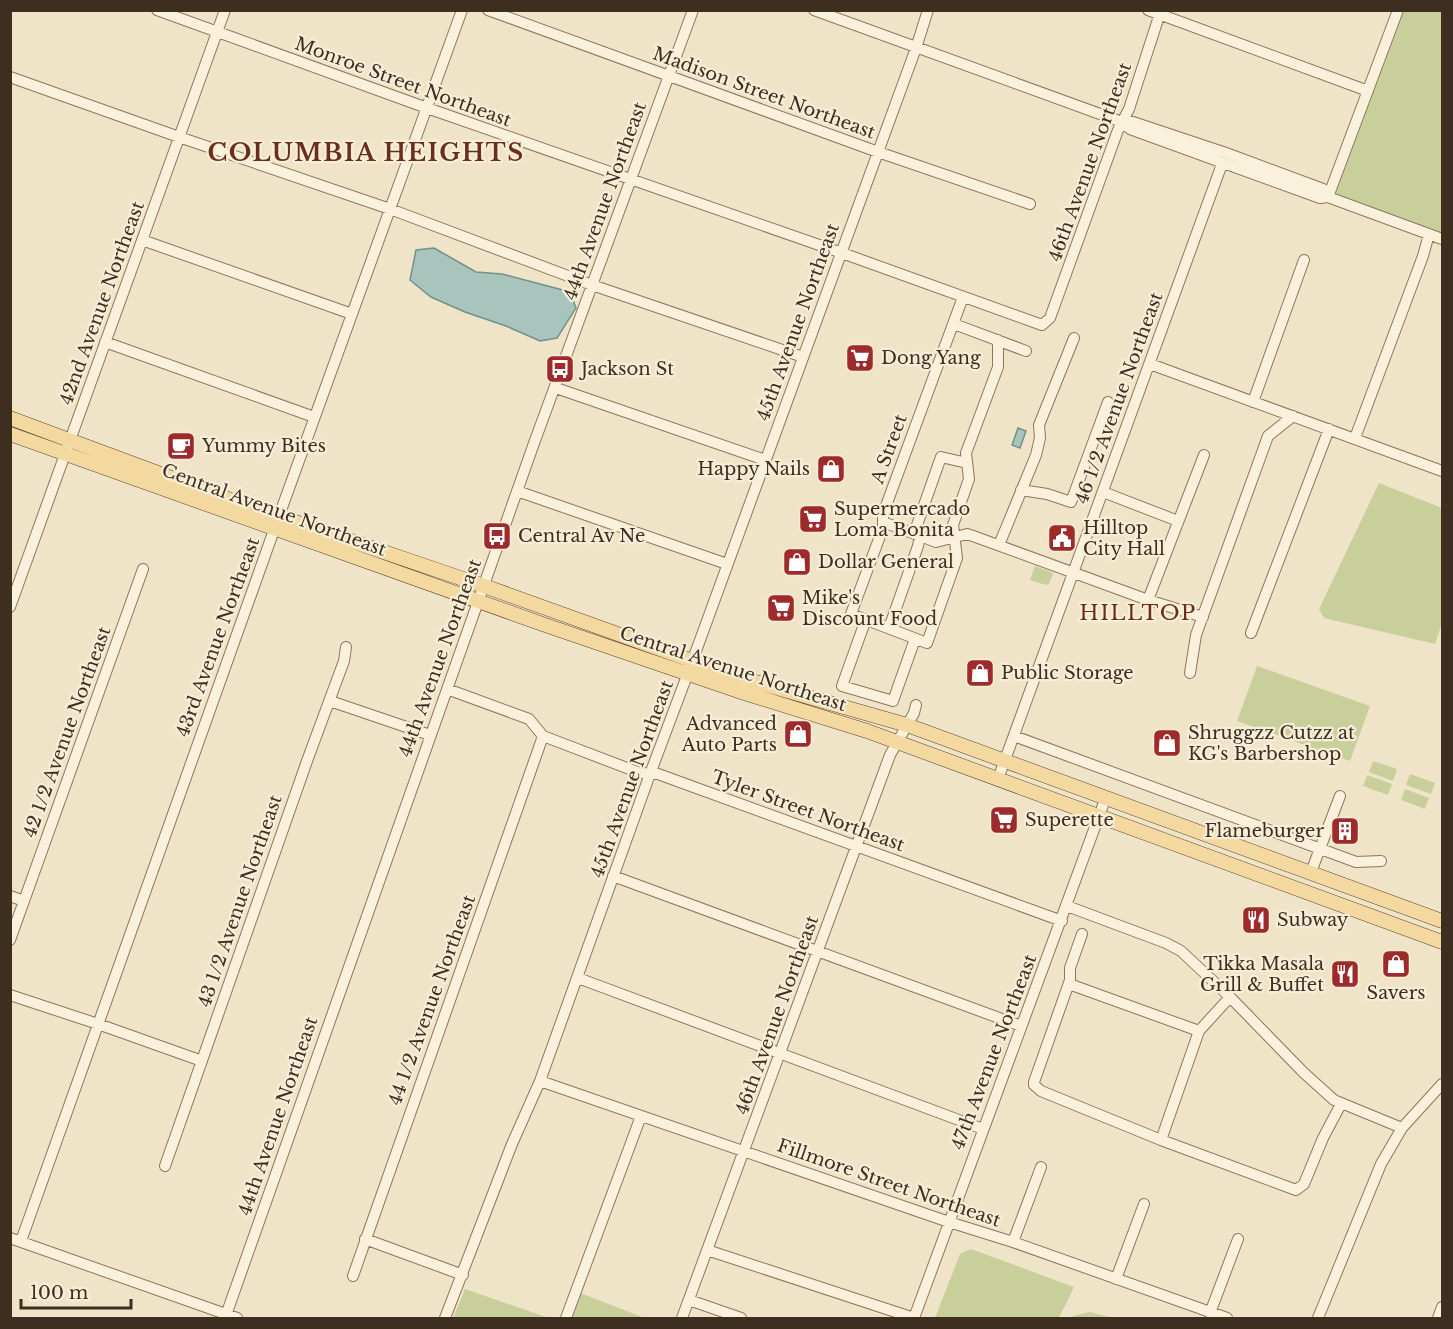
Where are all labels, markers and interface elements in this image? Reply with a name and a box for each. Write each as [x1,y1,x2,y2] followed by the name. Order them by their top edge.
[292,33,514,132] street label: Monroe Street Northeast
[650,42,878,144] street label: Madison Street Northeast
[1044,59,1136,264] street label: 46th Avenue Northeast
[559,99,651,303] street label: 44th Avenue Northeast
[207,138,525,167] district label: COLUMBIA HEIGHTS
[55,198,149,408] street label: 42nd Avenue Northeast
[752,220,844,424] street label: 45th Avenue Northeast
[1070,289,1168,507] street label: 46 1/2 Avenue Northeast
[844,342,876,374] supermarket icon: Dong Yang
[881,347,981,369] place label: Dong Yang
[544,353,576,385] bus stop icon: Jackson St
[579,358,674,380] place label: Jackson St
[866,411,912,488] street label: A Street
[165,430,197,462] cafe icon: Yummy Bites
[201,435,326,457] place label: Yummy Bites
[815,453,847,485] shop icon: Happy Nails
[697,458,810,480] place label: Happy Nails
[159,459,389,561] street label: Central Avenue Northeast
[834,498,970,541] place label: Supermercado Loma Bonita
[797,503,829,535] supermarket icon: Supermercado Loma Bonita
[1083,517,1165,560] place label: Hilltop City Hall
[481,520,513,552] bus stop icon: Central Av Ne
[1046,522,1078,554] public building icon: Hilltop City Hall
[518,525,645,547] place label: Central Av Ne
[172,534,264,740] street label: 43rd Avenue Northeast
[781,546,813,578] shop icon: Dollar General
[818,551,954,573] place label: Dollar General
[394,556,486,760] street label: 44th Avenue Northeast
[802,587,937,630] place label: Mike's Discount Food
[765,592,797,624] supermarket icon: Mike's Discount Food
[1079,600,1197,626] district label: HILLTOP
[617,622,849,716] street label: Central Avenue Northeast
[19,623,116,840] street label: 42 1/2 Avenue Northeast
[964,657,996,689] shop icon: Public Storage
[1001,662,1134,684] place label: Public Storage
[586,677,678,881] street label: 45th Avenue Northeast
[681,713,777,756] place label: Advanced Auto Parts
[782,718,814,750] shop icon: Advanced Auto Parts
[1188,722,1355,765] place label: Shruggzz Cutzz at KG's Barbershop
[1151,727,1183,759] shop icon: Shruggzz Cutzz at KG's Barbershop
[708,766,908,856] street label: Tyler Street Northeast
[193,792,287,1010] street label: 43 1/2 Avenue Northeast
[988,804,1020,836] supermarket icon: Superette
[1025,809,1114,831] place label: Superette
[1329,815,1361,847] building icon: Flameburger
[1204,820,1324,842] place label: Flameburger
[384,892,480,1108] street label: 44 1/2 Avenue Northeast
[1240,904,1272,936] restaurant icon: Subway
[1277,909,1349,931] place label: Subway
[731,912,823,1117] street label: 46th Avenue Northeast
[1380,948,1412,980] shop icon: Savers
[947,951,1041,1153] street label: 47th Avenue Northeast
[1200,953,1324,996] place label: Tikka Masala Grill & Buffet
[1329,958,1361,990] restaurant icon: Tikka Masala Grill & Buffet
[1367,982,1425,1004] place label: Savers
[234,1013,322,1218] street label: 44th Avenue Northeast
[774,1134,1004,1232] street label: Fillmore Street Northeast
[21,1272,130,1310] scale bar
[30,1282,88,1304] text: 100 m

